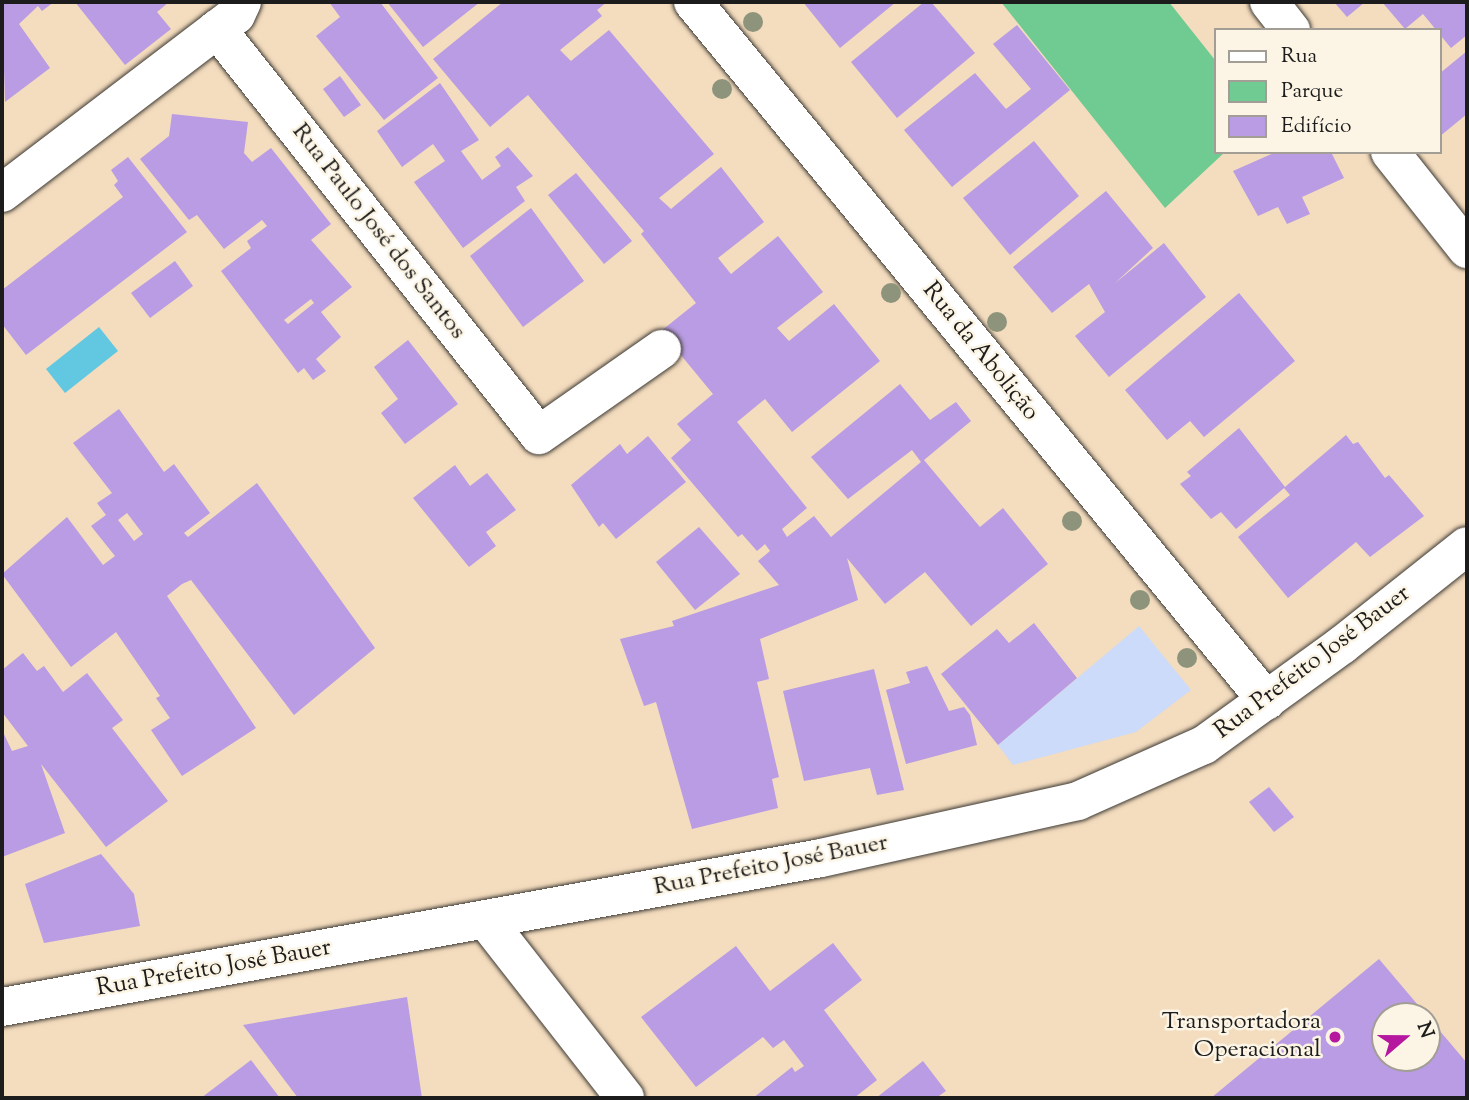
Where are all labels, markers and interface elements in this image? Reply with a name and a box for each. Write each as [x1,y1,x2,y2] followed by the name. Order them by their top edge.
[1214,28,1441,154] legend
[1281,42,1317,72] text: Rua
[1281,77,1343,107] text: Parque
[1281,112,1351,142] text: Edifício
[285,118,471,346] street label: Rua Paulo José dos Santos
[915,277,1045,427] street label: Rua da Abolição
[1209,580,1417,746] street label: Rua Prefeito José Bauer
[652,829,890,903] street label: Rua Prefeito José Bauer
[94,934,334,1004] street label: Rua Prefeito José Bauer
[1371,1002,1441,1072] north arrow
[1162,1009,1321,1065] place label: Transportadora Operacional
[1409,1019,1440,1042] text: N
[1327,1029,1343,1045] marker: Transportadora Operacional

